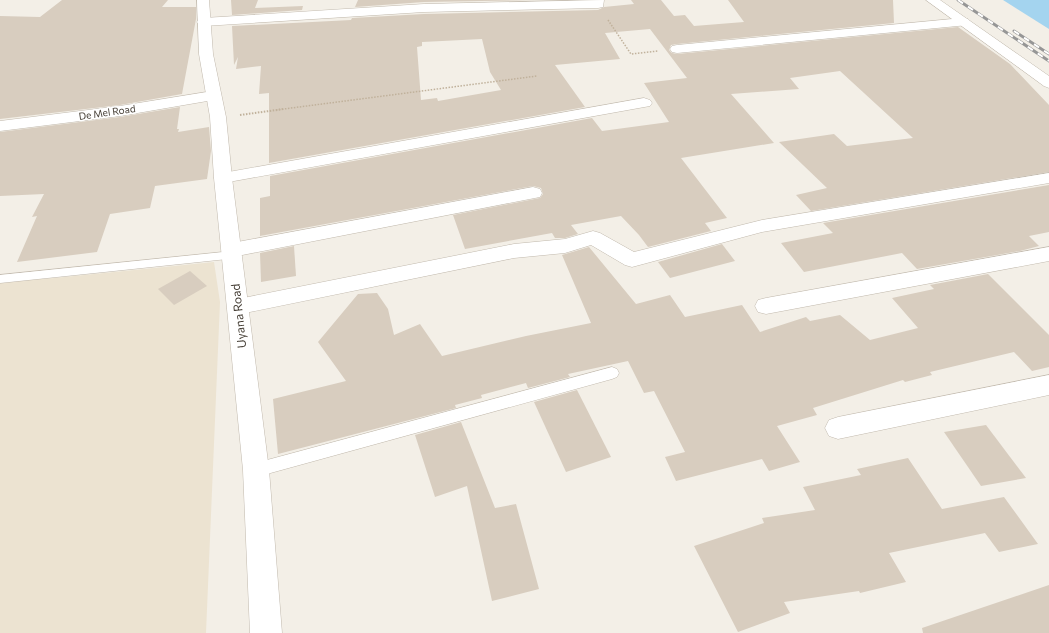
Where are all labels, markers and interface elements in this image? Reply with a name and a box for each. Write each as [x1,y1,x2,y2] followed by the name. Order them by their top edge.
[78,102,136,122] street label: De Mel Road
[228,283,248,349] street label: Uyana Road

